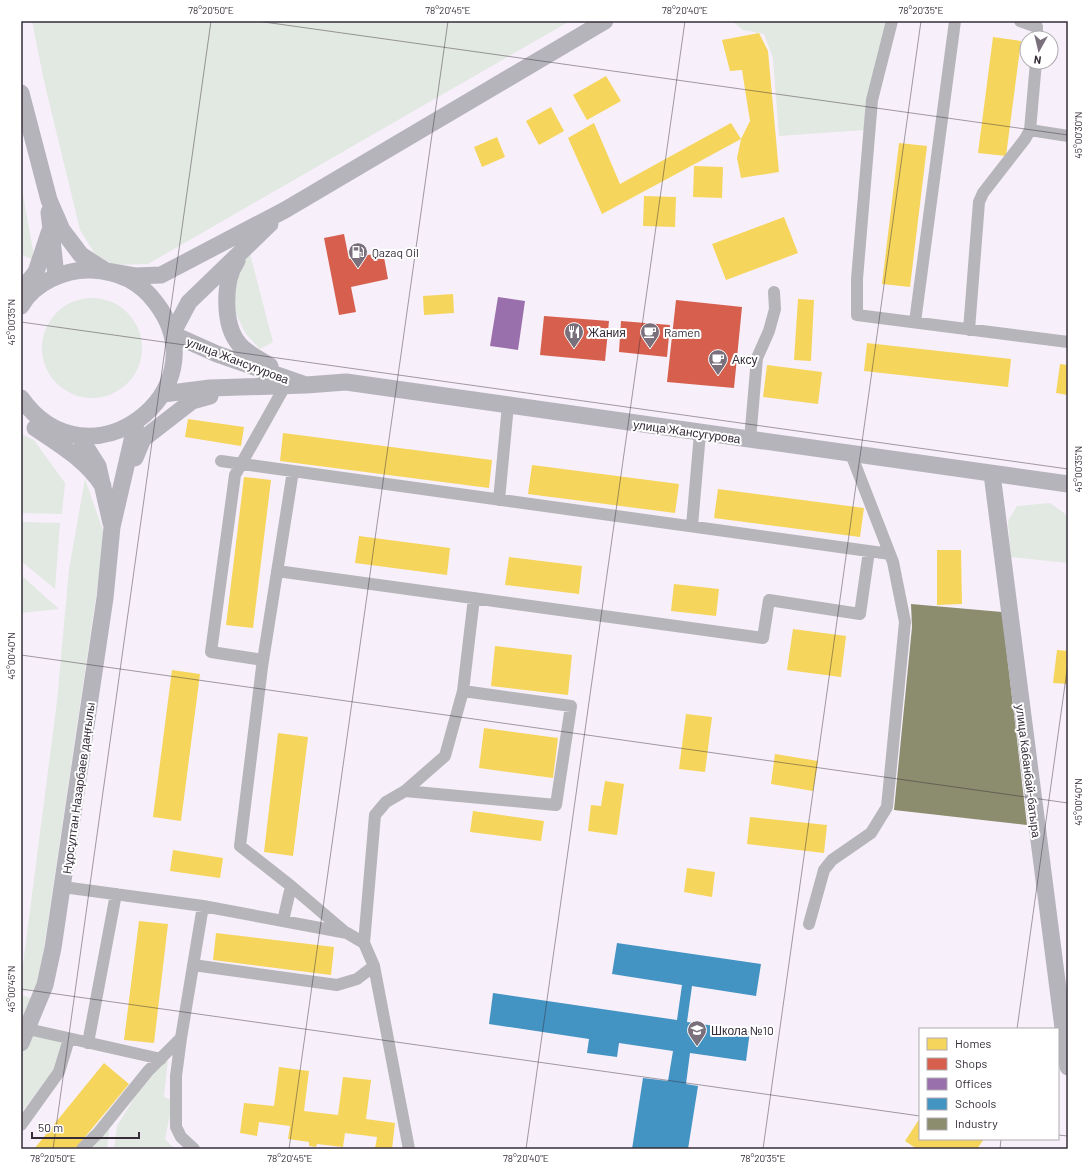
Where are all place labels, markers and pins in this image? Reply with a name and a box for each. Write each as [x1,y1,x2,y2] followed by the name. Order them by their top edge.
[347,241,369,269] fuel station icon: Qazaq Oil
[372,245,419,259] place label: Qazaq Oil
[563,321,585,349] restaurant icon: Жания
[639,321,661,349] cafe icon: Ramen
[588,325,626,339] place label: Жания
[664,325,700,339] place label: Ramen
[707,348,729,376] cafe icon: Аксу
[732,352,757,367] place label: Аксу
[686,1019,708,1047] school or university icon: Школа №10
[711,1023,774,1037] place label: Школа №10

